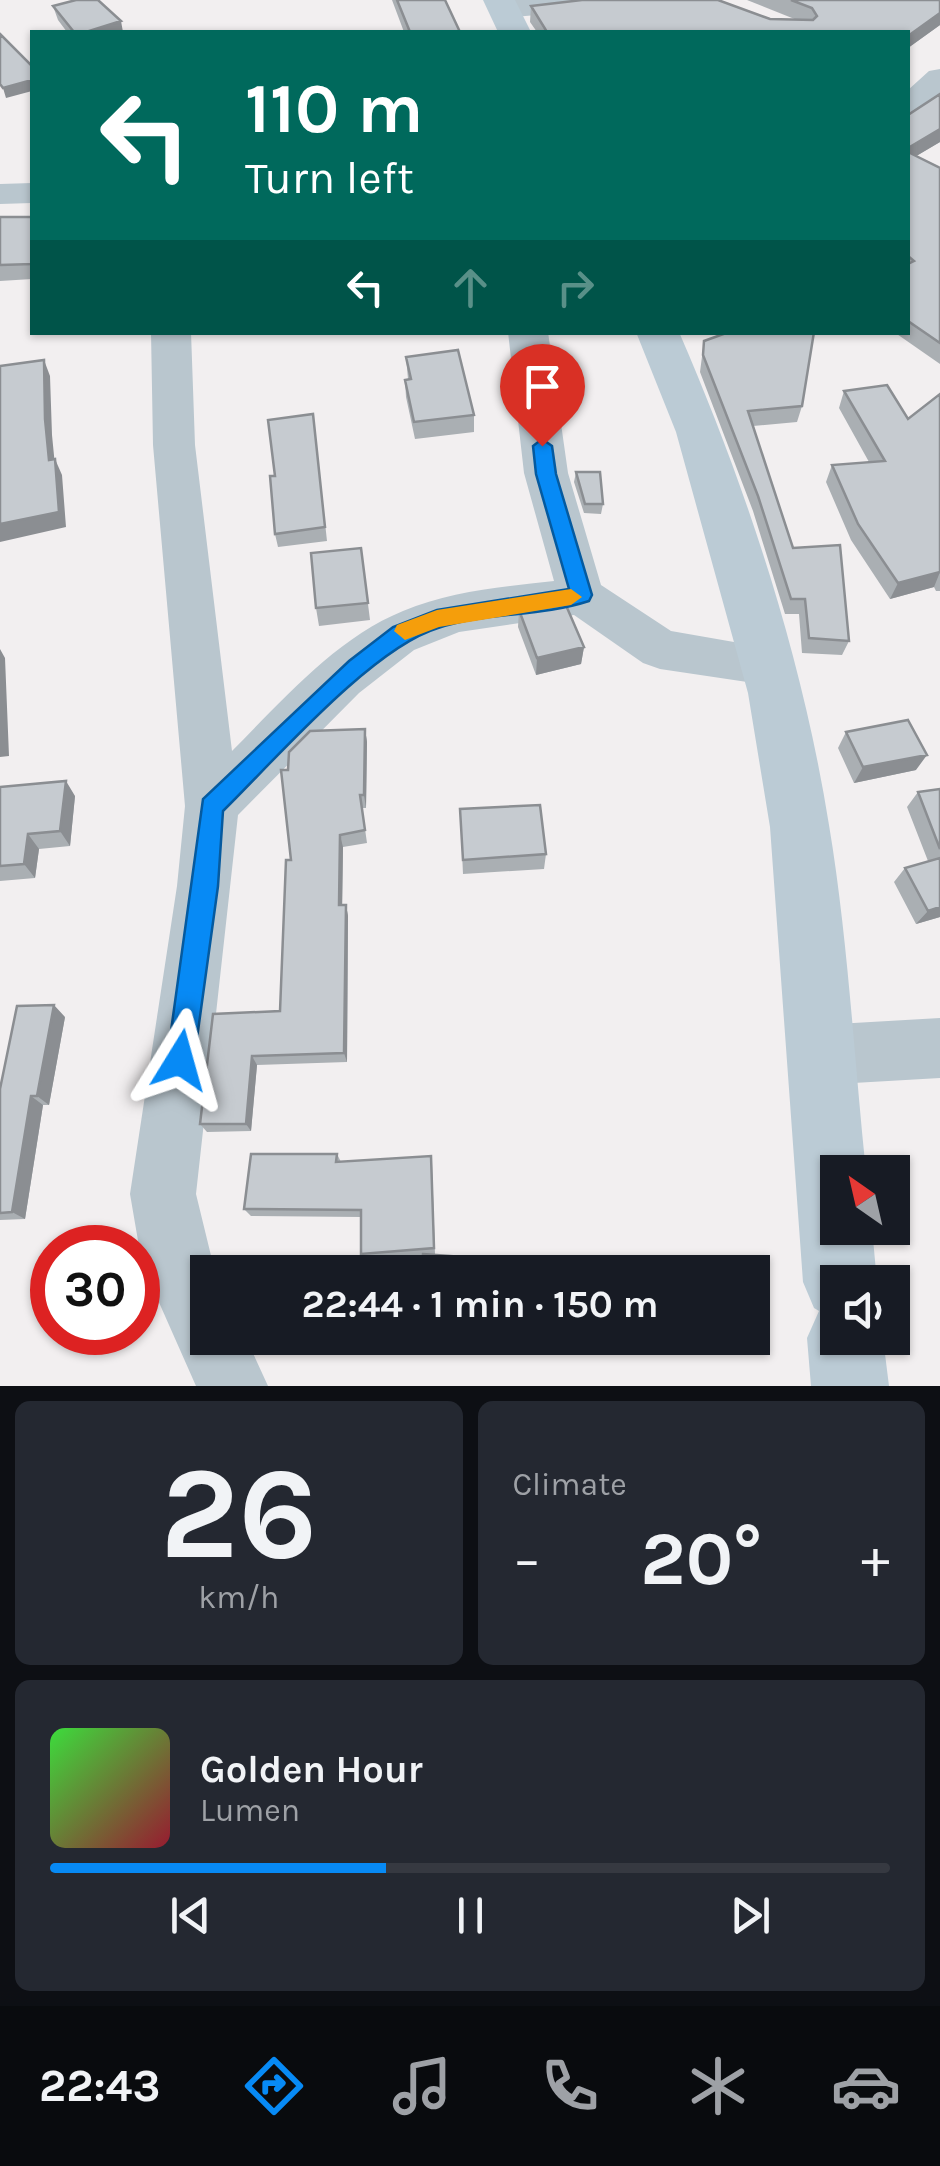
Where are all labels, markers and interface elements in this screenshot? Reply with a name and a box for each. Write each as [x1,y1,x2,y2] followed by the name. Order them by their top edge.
[245,68,423,150] text: 110 m
[80,70,210,200] icon: left
[245,152,414,204] text: Turn left
[338,260,393,315] icon: left
[443,260,498,315] icon: ahead
[548,260,603,315] icon: right
[500,344,585,447] pin
[515,359,570,414] icon: arrive
[128,1008,232,1112] position arrow
[820,1155,910,1245] north arrow
[820,1155,910,1355] map controls
[30,1225,160,1355] speed limit sign: 30
[820,1265,910,1355] button: sound
[302,1282,658,1327] text: 22:44 · 1 min · 150 m
[160,1438,318,1590] text: 26
[513,1466,627,1503] text: Climate
[640,1515,762,1603] text: 20°
[513,1527,541,1591] text: −
[861,1527,890,1591] text: +
[198,1579,279,1616] text: km/h
[200,1747,423,1792] text: Golden Hour
[200,1792,300,1829] text: Lumen
[163,1888,218,1943] icon: previous
[443,1888,498,1943] icon: pause
[723,1888,778,1943] icon: next
[239,2051,309,2121] icon: directions
[387,2051,457,2121] icon: music
[535,2051,605,2121] icon: phone
[683,2051,753,2121] icon: climate
[831,2051,901,2121] icon: car
[39,2060,160,2112] text: 22:43

